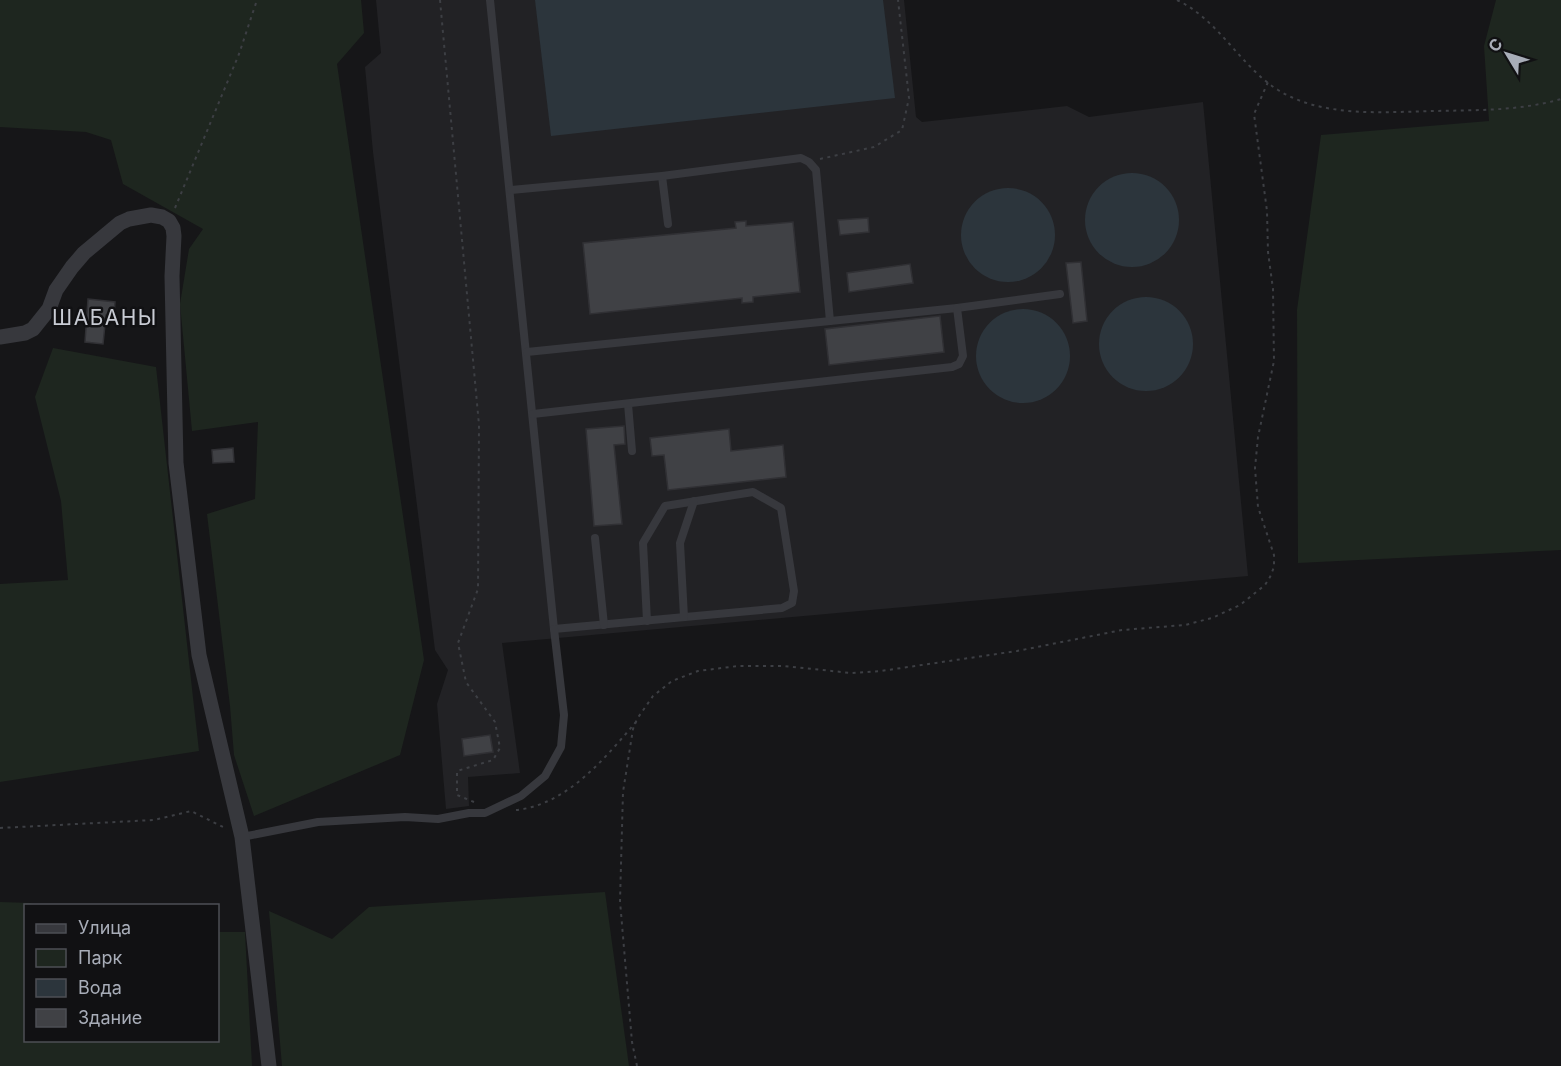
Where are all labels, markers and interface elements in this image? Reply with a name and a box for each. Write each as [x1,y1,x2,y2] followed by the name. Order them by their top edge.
[1477,24,1537,84] north arrow
[1484,34,1507,56] text: С
[52,305,158,330] district label: ШАБАНЫ
[24,904,219,1042] legend
[78,917,131,938] text: Улица
[78,947,123,968] text: Парк
[78,977,122,998] text: Вода
[78,1007,142,1028] text: Здание

